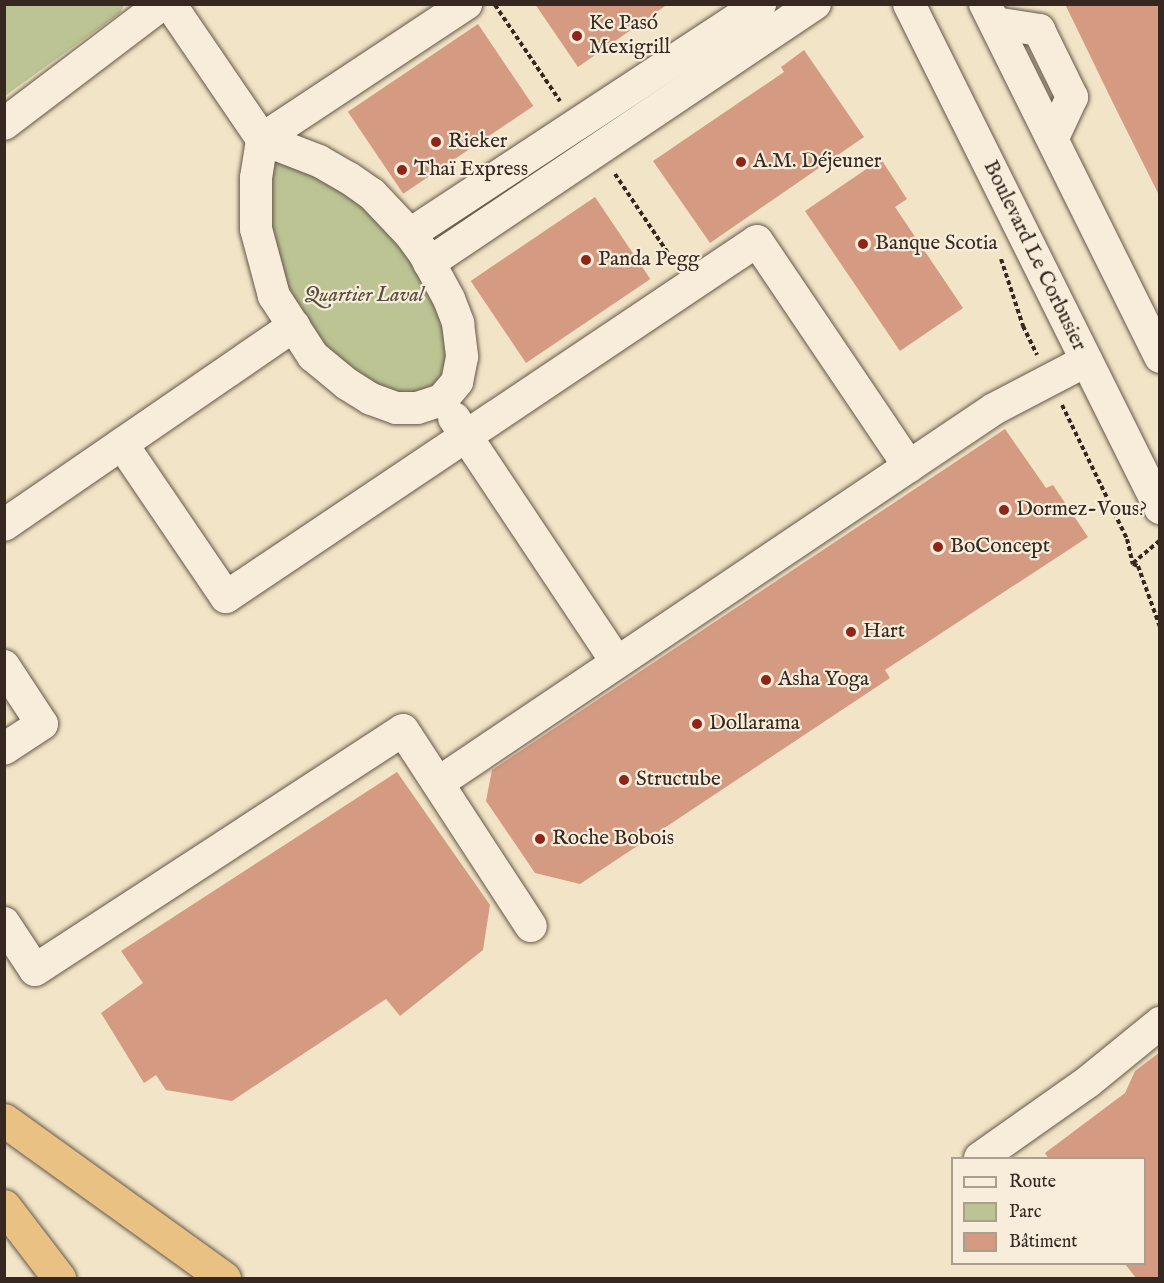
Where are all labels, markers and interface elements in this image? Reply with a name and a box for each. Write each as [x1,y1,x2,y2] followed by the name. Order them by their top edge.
[589,11,670,61] place label: Ke Pasó Mexigrill
[570,29,584,43] marker: Ke Pasó Mexigrill
[448,129,507,155] place label: Rieker
[429,135,443,149] marker: Rieker
[753,149,882,175] place label: A.M. Déjeuner
[734,155,748,169] marker: A.M. Déjeuner
[414,157,528,183] place label: Thaï Express
[977,157,1091,355] street label: Boulevard Le Corbusier
[395,163,409,177] marker: Thaï Express
[875,231,998,257] place label: Banque Scotia
[856,237,870,251] marker: Banque Scotia
[598,247,699,273] place label: Panda Pegg
[579,253,593,267] marker: Panda Pegg
[304,283,424,309] park label: Quartier Laval
[1016,497,1147,523] place label: Dormez-Vous?
[997,503,1011,517] marker: Dormez-Vous?
[950,534,1050,560] place label: BoConcept
[931,540,945,554] marker: BoConcept
[863,619,905,645] place label: Hart
[844,625,858,639] marker: Hart
[778,667,869,693] place label: Asha Yoga
[759,673,773,687] marker: Asha Yoga
[709,711,800,737] place label: Dollarama
[690,717,704,731] marker: Dollarama
[636,767,721,793] place label: Structube
[617,773,631,787] marker: Structube
[552,826,674,852] place label: Roche Bobois
[533,832,547,846] marker: Roche Bobois
[951,1157,1146,1265] legend
[1009,1171,1056,1194] text: Route
[1009,1201,1041,1224] text: Parc
[1009,1231,1078,1254] text: Bâtiment

